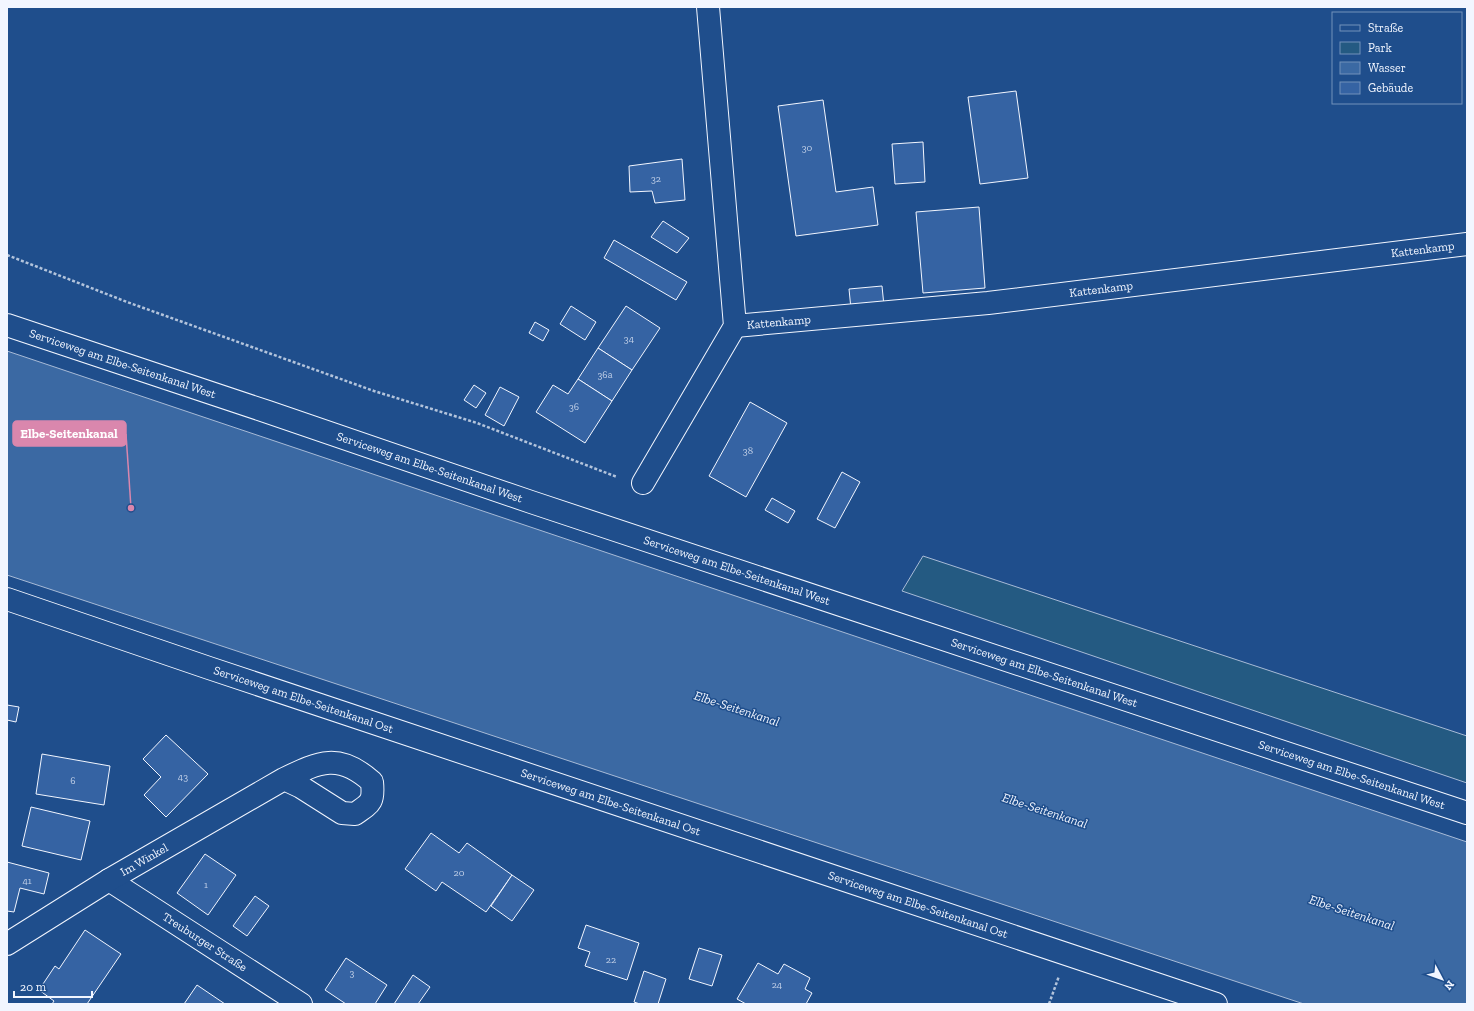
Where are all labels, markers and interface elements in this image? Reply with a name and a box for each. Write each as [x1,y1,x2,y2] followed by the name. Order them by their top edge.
[1332,12,1462,104] legend
[1368,21,1404,35] text: Straße
[1368,41,1393,55] text: Park
[1368,61,1406,75] text: Wasser
[1368,81,1413,95] text: Gebäude
[802,142,813,154] house number: 30
[651,173,661,185] house number: 32
[1390,239,1456,260] street label: Kattenkamp
[1069,278,1134,300] street label: Kattenkamp
[746,312,812,332] street label: Kattenkamp
[28,326,218,401] street label: Serviceweg am Elbe-Seitenkanal West
[624,333,635,345] house number: 34
[597,369,613,381] house number: 36a
[569,401,579,413] house number: 36
[13,421,126,446] callout: Elbe-Seitenkanal
[20,426,118,441] text: Elbe-Seitenkanal
[335,429,525,506] street label: Serviceweg am Elbe-Seitenkanal West
[743,445,753,457] house number: 38
[642,533,832,608] street label: Serviceweg am Elbe-Seitenkanal West
[949,635,1140,710] street label: Serviceweg am Elbe-Seitenkanal West
[212,663,396,736] street label: Serviceweg am Elbe-Seitenkanal Ost
[692,688,781,729] water label: Elbe-Seitenkanal
[1257,737,1447,812] street label: Serviceweg am Elbe-Seitenkanal West
[519,766,703,839] street label: Serviceweg am Elbe-Seitenkanal Ost
[178,771,188,783] house number: 43
[70,775,76,787] house number: 6
[1000,790,1089,831] water label: Elbe-Seitenkanal
[118,840,170,879] street label: Im Winkel
[454,867,465,879] house number: 20
[826,868,1010,941] street label: Serviceweg am Elbe-Seitenkanal Ost
[22,875,32,887] house number: 41
[204,879,208,891] house number: 1
[1307,892,1396,933] water label: Elbe-Seitenkanal
[160,909,250,974] street label: Treuburger Straße
[606,954,616,966] house number: 22
[1422,959,1462,999] north arrow
[350,967,355,979] house number: 3
[14,973,92,999] scale bar
[1441,978,1457,993] text: N
[772,979,783,991] house number: 24
[20,980,47,994] text: 20 m

